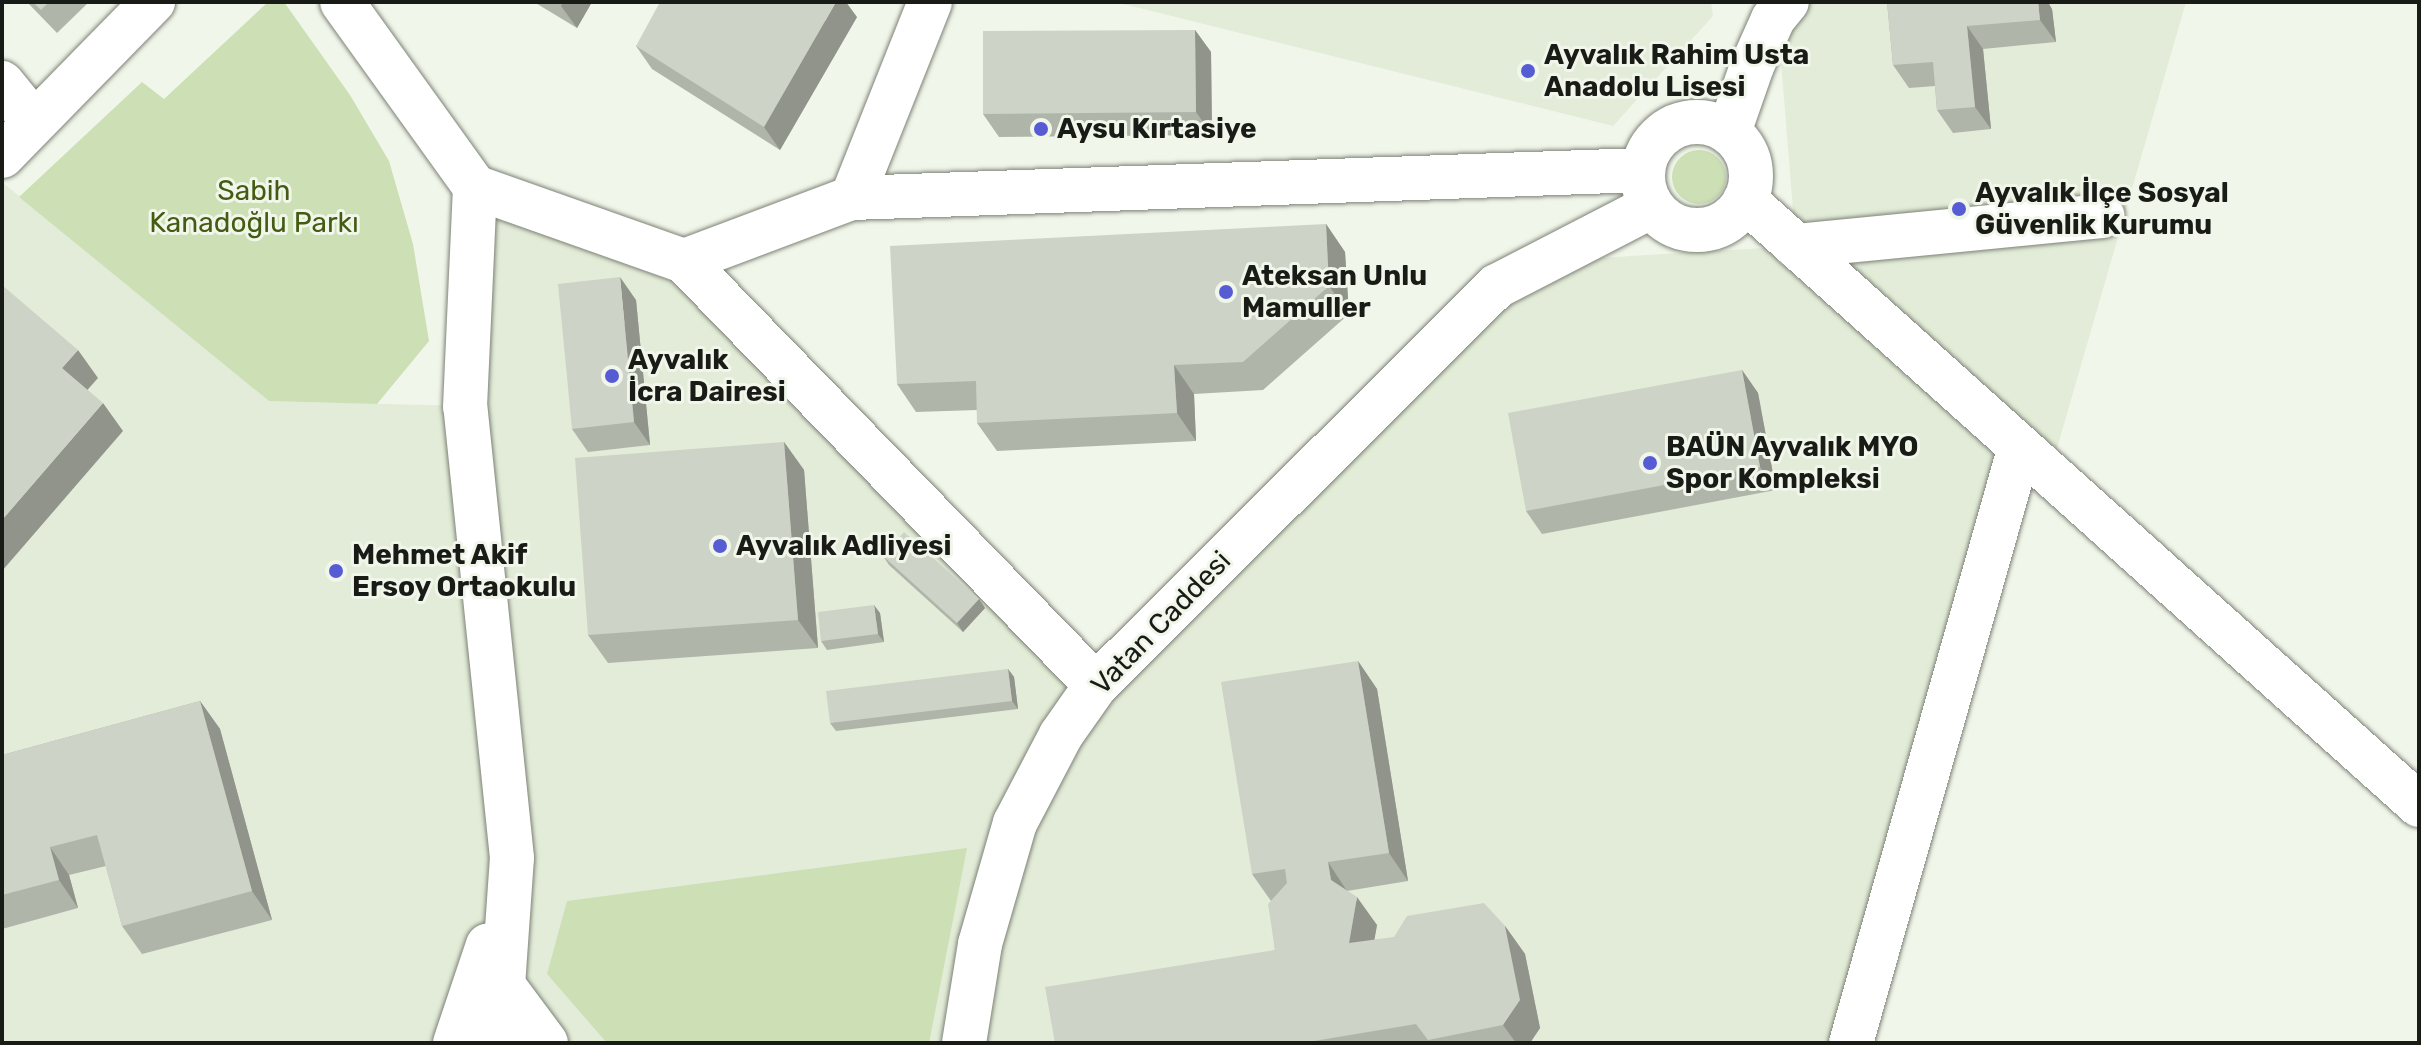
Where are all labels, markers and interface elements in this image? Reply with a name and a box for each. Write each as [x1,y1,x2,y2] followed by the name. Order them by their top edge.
[1544,38,1810,104] place label: Ayvalık Rahim Usta Anadolu Lisesi
[1519,62,1537,80] marker: Ayvalık Rahim Usta Anadolu Lisesi
[1057,112,1257,146] place label: Aysu Kırtasiye
[1032,120,1050,138] marker: Aysu Kırtasiye
[149,174,359,240] park label: Sabih Kanadoğlu Parkı
[1975,176,2229,242] place label: Ayvalık İlçe Sosyal Güvenlik Kurumu
[1950,200,1968,218] marker: Ayvalık İlçe Sosyal Güvenlik Kurumu
[1242,259,1427,325] place label: Ateksan Unlu Mamuller
[1217,283,1235,301] marker: Ateksan Unlu Mamuller
[628,343,786,409] place label: Ayvalık İcra Dairesi
[603,367,621,385] marker: Ayvalık İcra Dairesi
[1666,430,1919,496] place label: BAÜN Ayvalık MYO Spor Kompleksi
[1641,454,1659,472] marker: BAÜN Ayvalık MYO Spor Kompleksi
[736,529,952,563] place label: Ayvalık Adliyesi
[711,537,729,555] marker: Ayvalık Adliyesi
[352,538,577,604] place label: Mehmet Akif Ersoy Ortaokulu
[1084,544,1238,702] street label: Vatan Caddesi
[327,562,345,580] marker: Mehmet Akif Ersoy Ortaokulu

